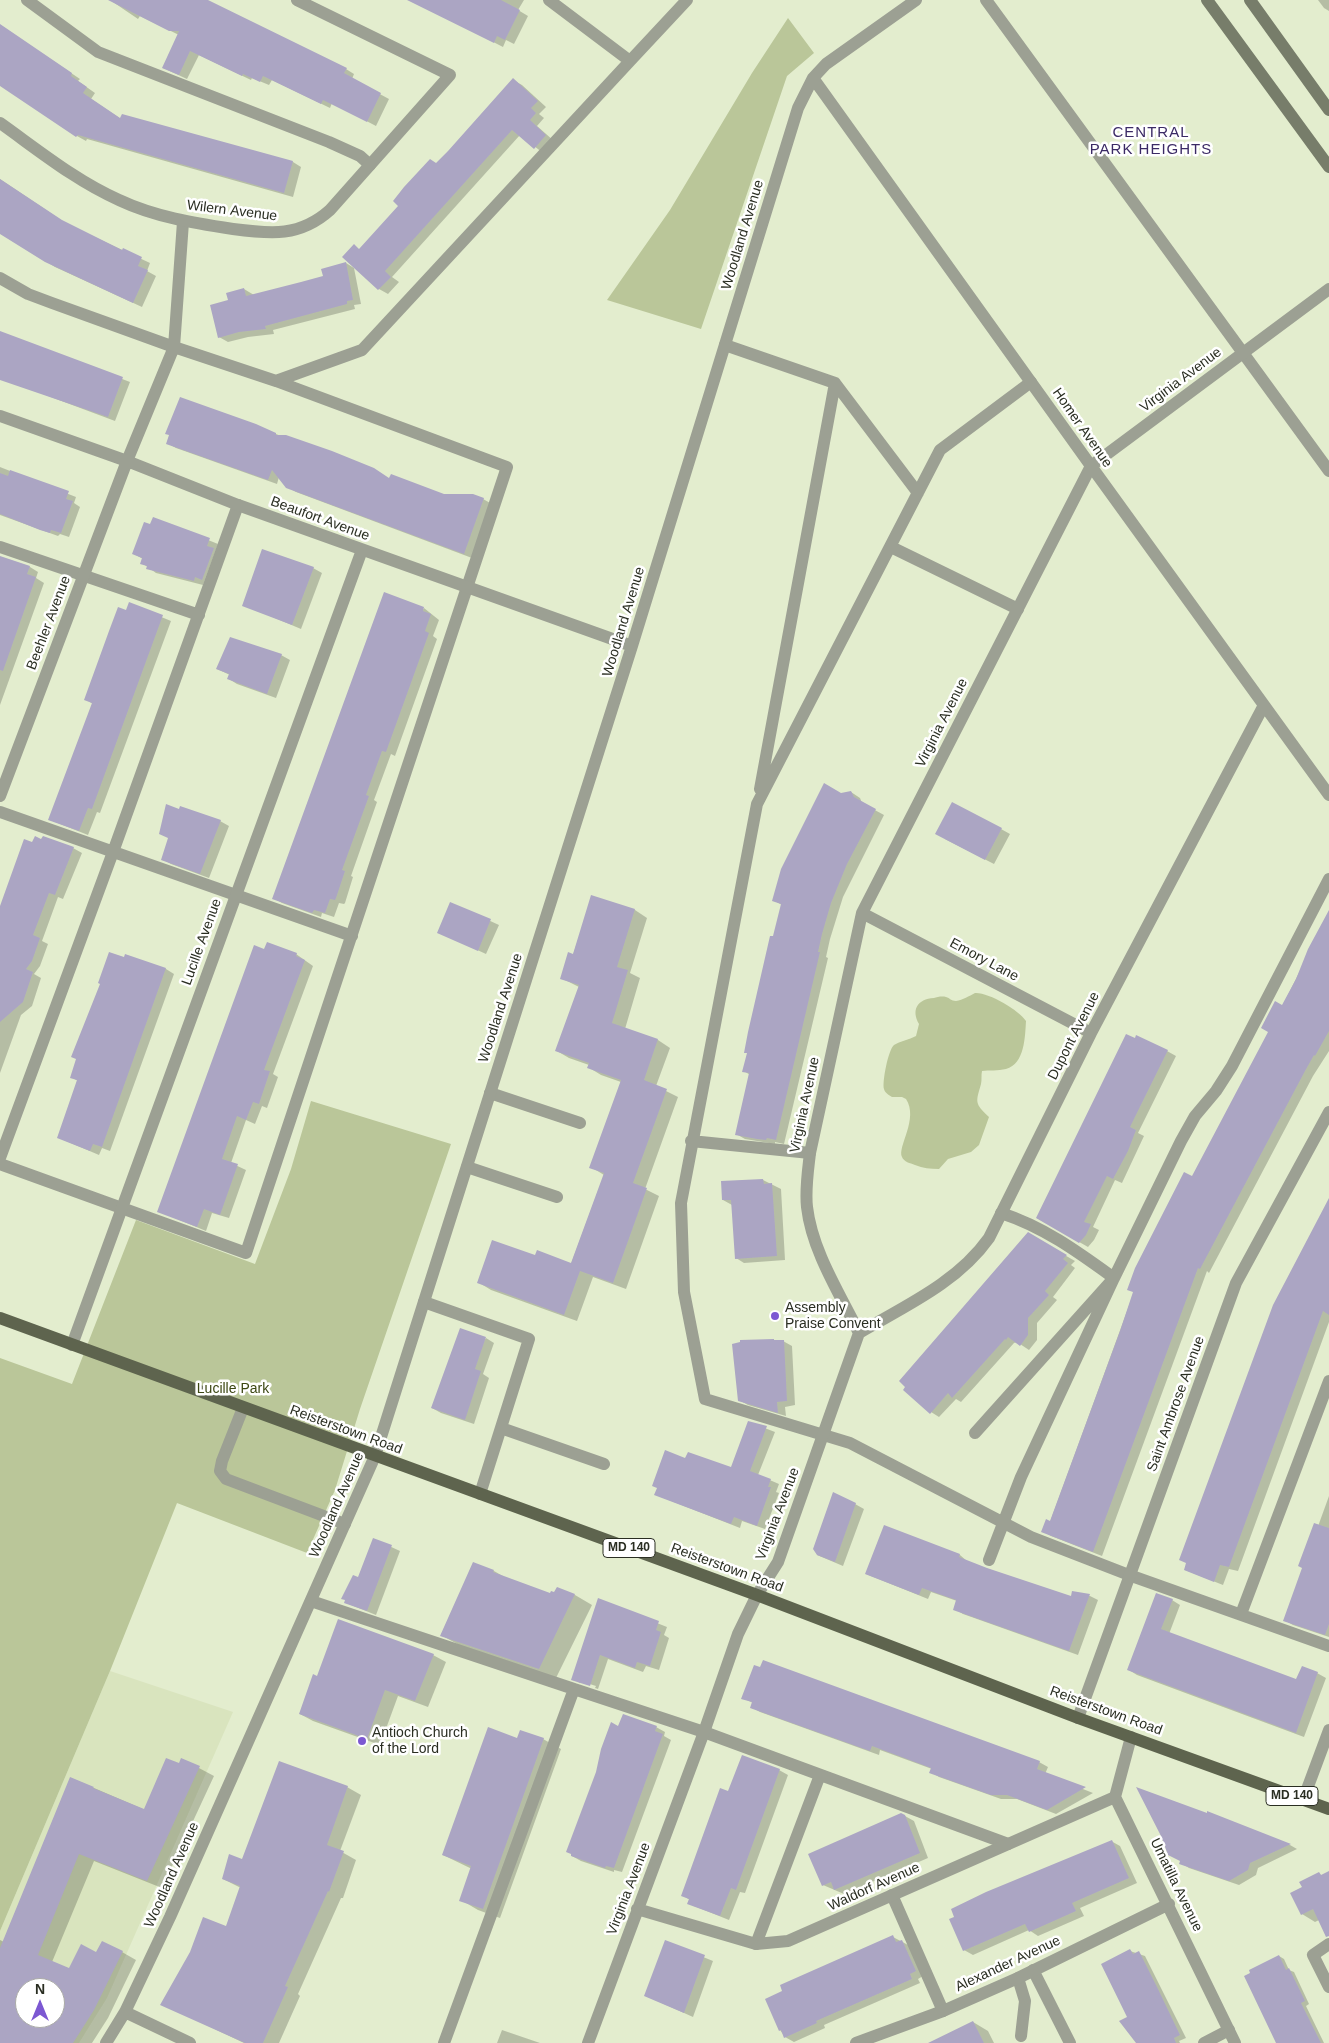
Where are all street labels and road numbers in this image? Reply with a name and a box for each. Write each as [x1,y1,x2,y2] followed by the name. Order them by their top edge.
[718,178,768,292] street label: Woodland Avenue
[186,197,278,225] street label: Wilern Avenue
[1137,344,1225,416] street label: Virginia Avenue
[1048,385,1116,471] street label: Homer Avenue
[268,493,372,545] street label: Beaufort Avenue
[599,565,649,679] street label: Woodland Avenue
[23,574,75,672] street label: Beehler Avenue
[912,676,972,770] street label: Virginia Avenue
[179,896,225,988] street label: Lucille Avenue
[947,935,1021,985] street label: Emory Lane
[475,951,527,1065] street label: Woodland Avenue
[1045,989,1103,1083] street label: Dupont Avenue
[787,1056,823,1154] street label: Virginia Avenue
[1144,1334,1208,1474] street label: Saint Ambrose Avenue
[288,1402,404,1458] street label: Reisterstown Road
[306,1450,368,1560] street label: Woodland Avenue
[753,1465,803,1563] street label: Virginia Avenue
[603,1539,655,1558] road number: MD 140
[669,1540,785,1596] street label: Reisterstown Road
[1048,1683,1164,1739] street label: Reisterstown Road
[1266,1786,1318,1805] road number: MD 140
[141,1820,203,1930] street label: Woodland Avenue
[1146,1836,1206,1934] street label: Umatilla Avenue
[604,1840,654,1938] street label: Virginia Avenue
[825,1859,923,1915] street label: Waldorf Avenue
[953,1932,1063,1996] street label: Alexander Avenue

